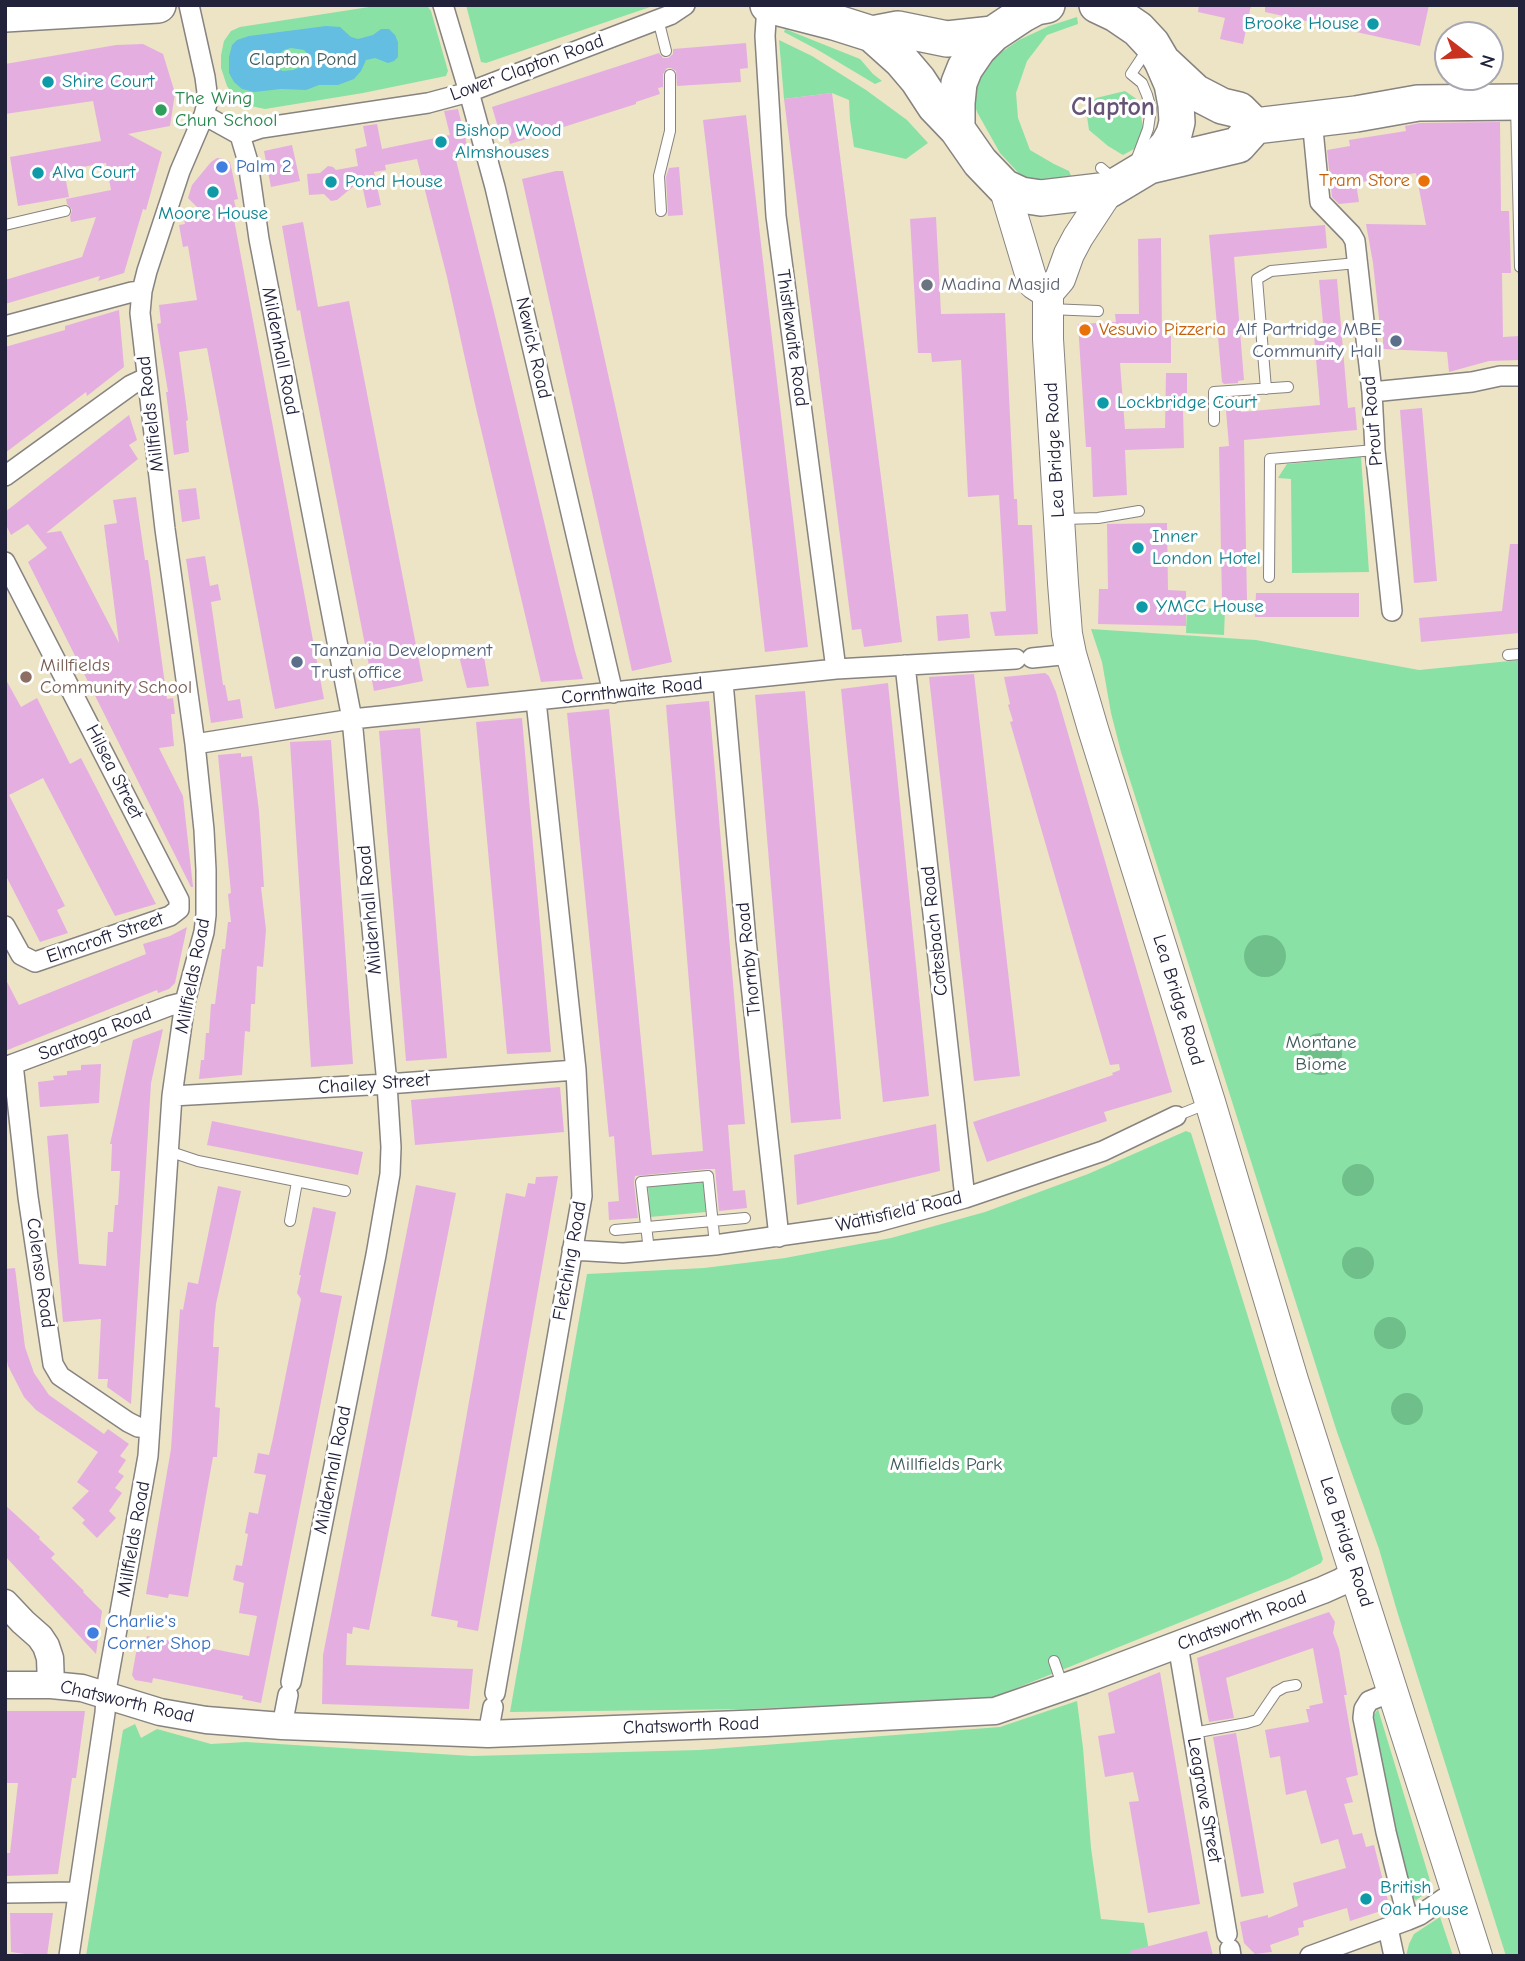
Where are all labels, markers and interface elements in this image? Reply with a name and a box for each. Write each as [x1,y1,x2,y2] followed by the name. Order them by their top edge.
[1244,13,1359,35] place label: Brooke House
[1365,16,1381,32] marker: Brooke House
[1434,21,1504,91] north arrow
[447,30,607,106] street label: Lower Clapton Road
[249,49,357,71] park label: Clapton Pond
[1475,52,1500,71] text: N
[62,71,154,93] place label: Shire Court
[40,74,56,90] marker: Shire Court
[175,88,278,132] place label: The Wing Chun School
[1071,92,1155,124] district label: Clapton
[153,102,169,118] marker: The Wing Chun School
[455,120,562,164] place label: Bishop Wood Almshouses
[433,134,449,150] marker: Bishop Wood Almshouses
[236,156,292,178] place label: Palm 2
[214,159,230,175] marker: Palm 2
[52,162,135,184] place label: Alva Court
[30,165,46,181] marker: Alva Court
[1319,170,1410,192] place label: Tram Store
[345,171,443,193] place label: Pond House
[1416,173,1432,189] marker: Tram Store
[323,174,339,190] marker: Pond House
[205,184,221,200] marker: Moore House
[158,203,268,225] place label: Moore House
[771,268,813,408] street label: Thistlewaite Road
[941,274,1060,296] place label: Madina Masjid
[919,277,935,293] marker: Madina Masjid
[256,285,304,417] street label: Mildenhall Road
[510,295,556,401] street label: Newick Road
[1099,319,1226,341] place label: Vesuvio Pizzeria
[1236,319,1382,363] place label: Alf Partridge MBE Community Hall
[1077,322,1093,338] marker: Vesuvio Pizzeria
[1388,333,1404,349] marker: Alf Partridge MBE Community Hall
[133,354,169,474] street label: Millfields Road
[1358,375,1388,467] street label: Prout Road
[1040,382,1070,518] street label: Lea Bridge Road
[1117,392,1257,414] place label: Lockbridge Court
[1095,395,1111,411] marker: Lockbridge Court
[1152,526,1261,570] place label: Inner London Hotel
[1130,540,1146,556] marker: Inner London Hotel
[1156,596,1264,618] place label: YMCC House
[1134,599,1150,615] marker: YMCC House
[311,640,492,684] place label: Tanzania Development Trust office
[289,654,305,670] marker: Tanzania Development Trust office
[40,655,192,699] place label: Millfields Community School
[18,669,34,685] marker: Millfields Community School
[560,672,704,710] street label: Cornthwaite Road
[80,721,148,823] street label: Hilsea Street
[353,844,387,976] street label: Mildenhall Road
[917,865,953,997] street label: Cotesbach Road
[732,901,766,1017] street label: Thornby Road
[43,907,167,969] street label: Elmcroft Street
[171,916,215,1036] street label: Millfields Road
[1147,932,1209,1068] street label: Lea Bridge Road
[35,1002,155,1066] street label: Saratoga Road
[1285,1032,1357,1076] park label: Montane Biome
[317,1069,431,1099] street label: Chailey Street
[834,1186,964,1238] street label: Wattisfield Road
[548,1199,592,1323] street label: Fletching Road
[21,1216,59,1330] street label: Colenso Road
[309,1404,357,1536] street label: Mildenhall Road
[890,1454,1002,1476] park label: Millfields Park
[1314,1474,1378,1610] street label: Lea Bridge Road
[113,1479,155,1599] street label: Millfields Road
[1174,1586,1310,1656] street label: Chatsworth Road
[107,1611,211,1655] place label: Charlie's Corner Shop
[85,1625,101,1641] marker: Charlie's Corner Shop
[58,1676,196,1728] street label: Chatsworth Road
[622,1712,760,1740] street label: Chatsworth Road
[1182,1736,1226,1864] street label: Leagrave Street
[1380,1877,1468,1921] place label: British Oak House
[1358,1891,1374,1907] marker: British Oak House

